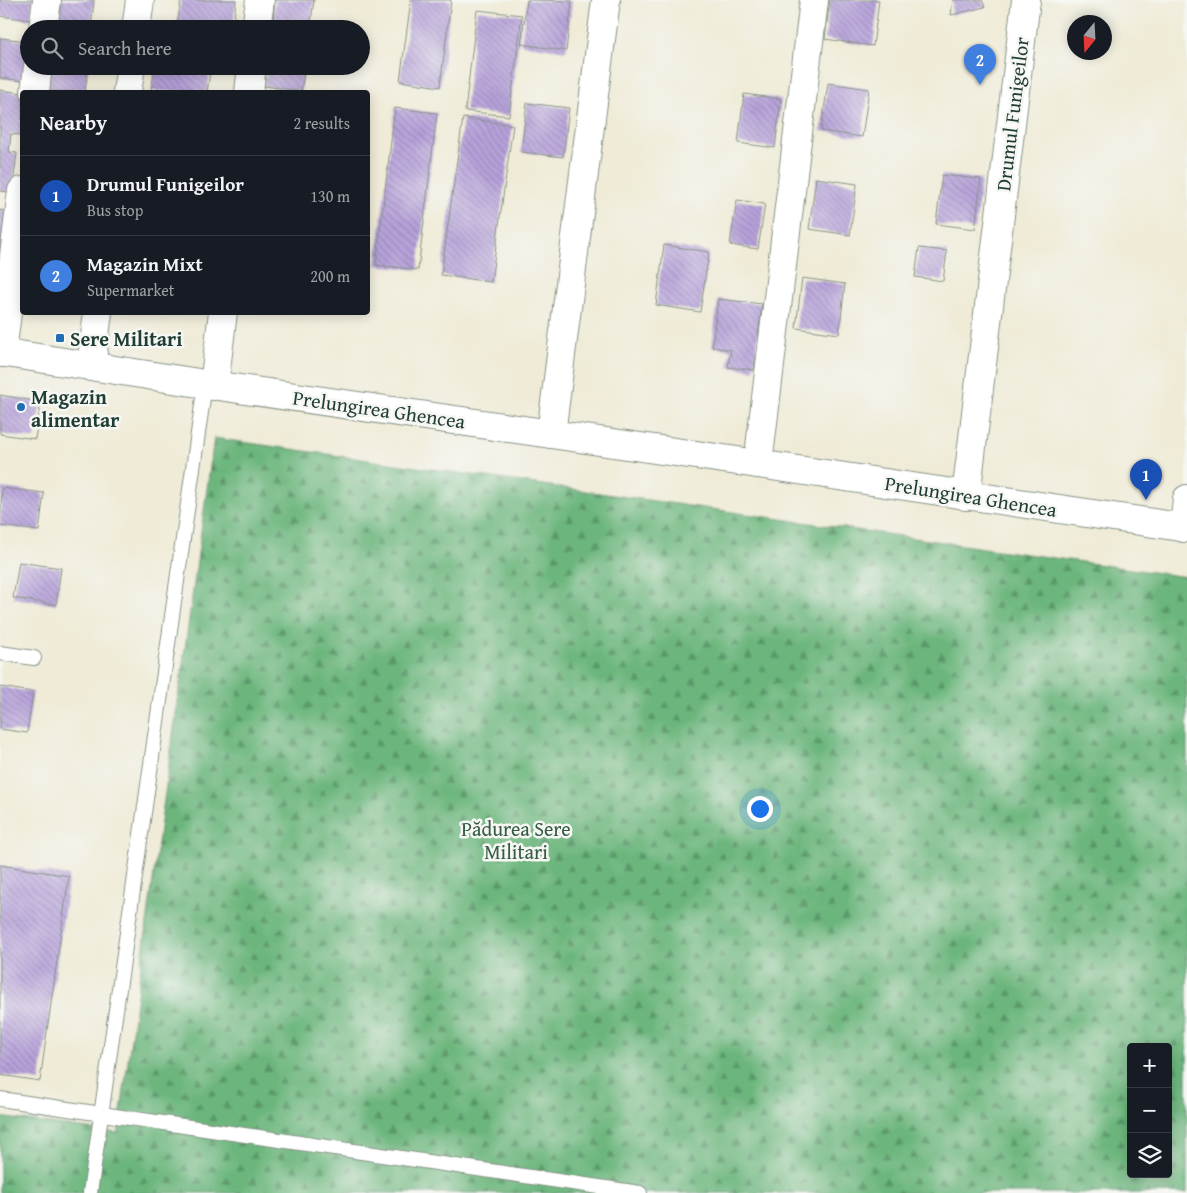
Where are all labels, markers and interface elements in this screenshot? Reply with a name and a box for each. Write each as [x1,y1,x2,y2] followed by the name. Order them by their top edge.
[1067,15,1112,60] north arrow
[20,20,370,75] search box
[38,34,66,62] icon: search
[78,34,172,62] text: Search here
[988,35,1036,193] street label: Drumul Funigeilor
[964,44,996,85] pin: 2
[40,107,107,138] text: Nearby
[293,111,350,135] text: 2 results
[87,170,244,198] text: Drumul Funigeilor
[52,184,60,208] text: 1
[310,184,350,208] text: 130 m
[87,198,143,222] text: Bus stop
[87,250,203,278] text: Magazin Mixt
[52,264,60,288] text: 2
[310,264,350,288] text: 200 m
[87,278,174,302] text: Supermarket
[70,324,182,353] place label: Sere Militari
[54,332,66,344] marker: Sere Militari
[31,382,119,434] place label: Magazin alimentar
[291,383,468,436] street label: Prelungirea Ghencea
[15,401,27,413] marker: Magazin alimentar
[1130,459,1162,500] pin: 1
[883,468,1060,524] street label: Prelungirea Ghencea
[747,796,773,822] your location
[461,814,571,866] park label: Pădurea Sere Militari
[1127,1043,1172,1178] map controls
[1127,1043,1172,1088] button: +
[1127,1088,1172,1133] button: −
[1127,1133,1172,1178] button: layers

